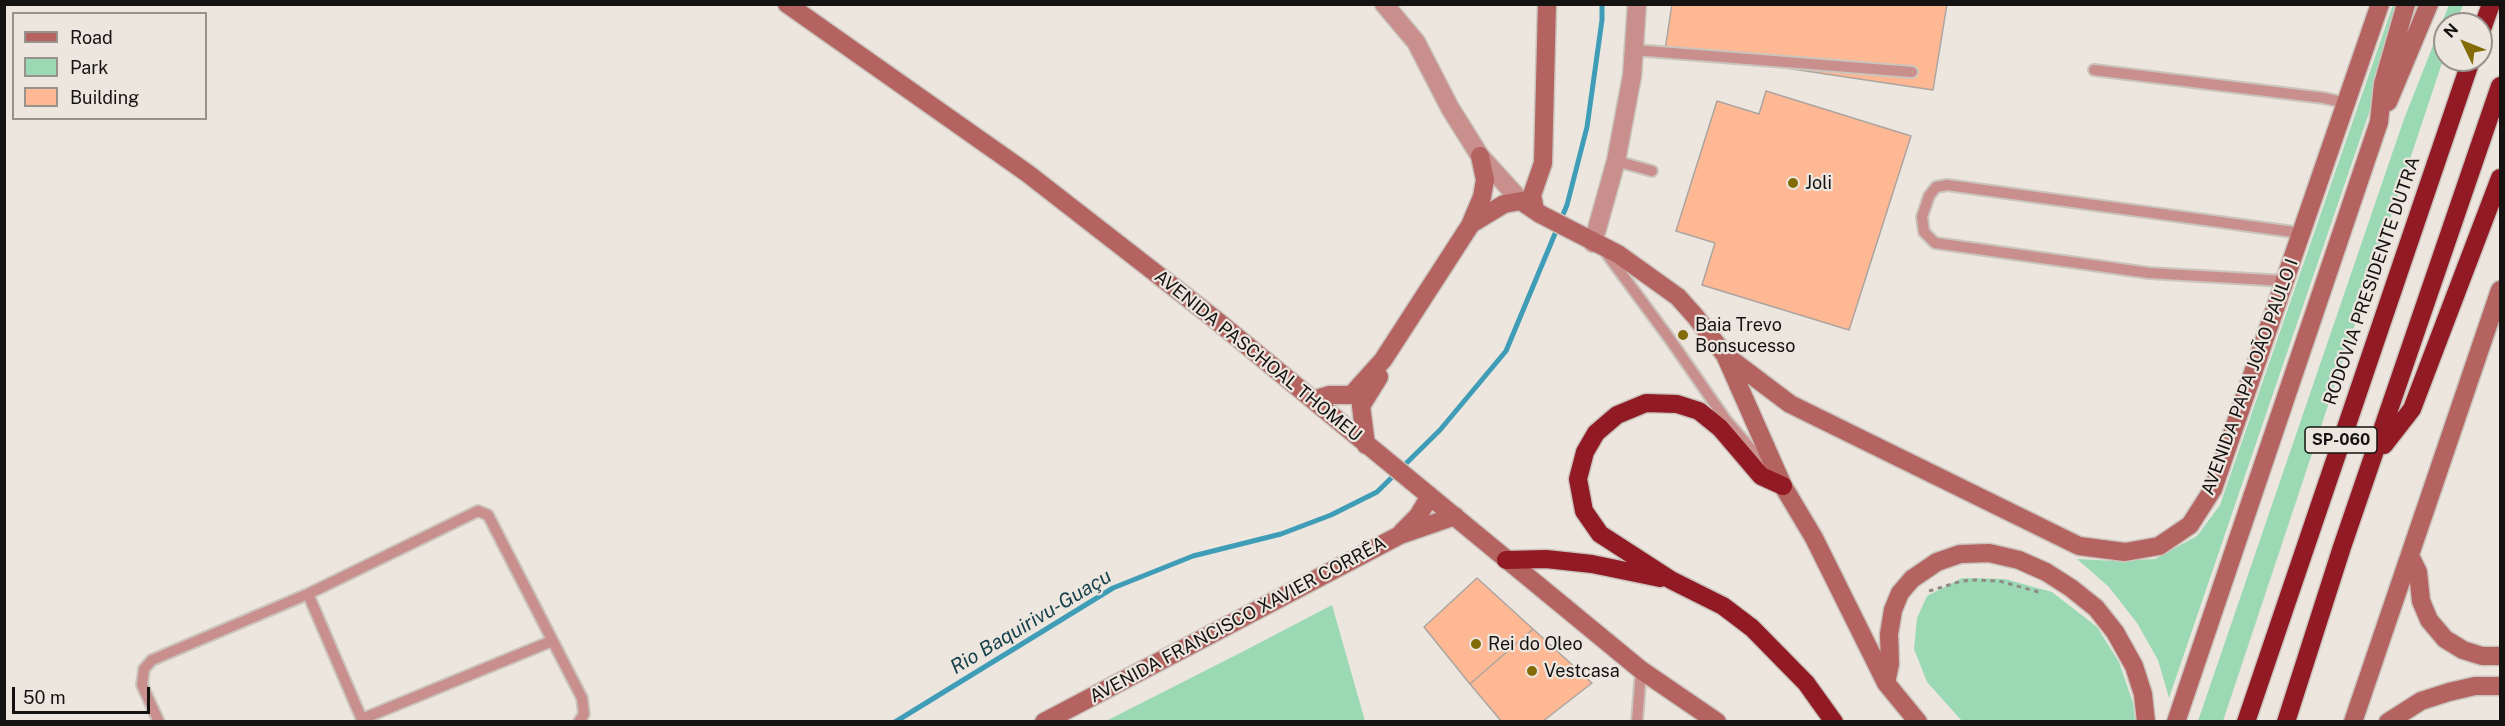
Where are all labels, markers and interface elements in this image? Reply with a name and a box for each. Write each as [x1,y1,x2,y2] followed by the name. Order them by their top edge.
[12,12,207,120] legend
[2433,12,2493,72] north arrow
[2440,20,2462,42] text: N
[70,27,113,48] text: Road
[70,57,108,78] text: Park
[70,87,139,108] text: Building
[2319,154,2425,408] street label: RODOVIA PRESIDENTE DUTRA
[1805,172,1832,194] place label: Joli
[1786,176,1800,190] marker: Joli
[2197,256,2303,498] street label: AVENIDA PAPA JOÃO PAULO I
[1150,266,1366,446] street label: AVENIDA PASCHOAL THOMEU
[1695,314,1795,356] place label: Baia Trevo Bonsucesso
[1676,328,1690,342] marker: Baia Trevo Bonsucesso
[2305,427,2377,453] road number: SP-060
[1086,532,1390,708] street label: AVENIDA FRANCISCO XAVIER CORRÊA
[946,564,1116,680] water label: Rio Baquirivu-Guaçu
[1488,633,1583,655] place label: Rei do Oleo
[1469,637,1483,651] marker: Rei do Oleo
[1544,660,1620,682] place label: Vestcasa
[1525,664,1539,678] marker: Vestcasa
[15,675,153,713] scale bar
[23,687,66,708] text: 50 m

